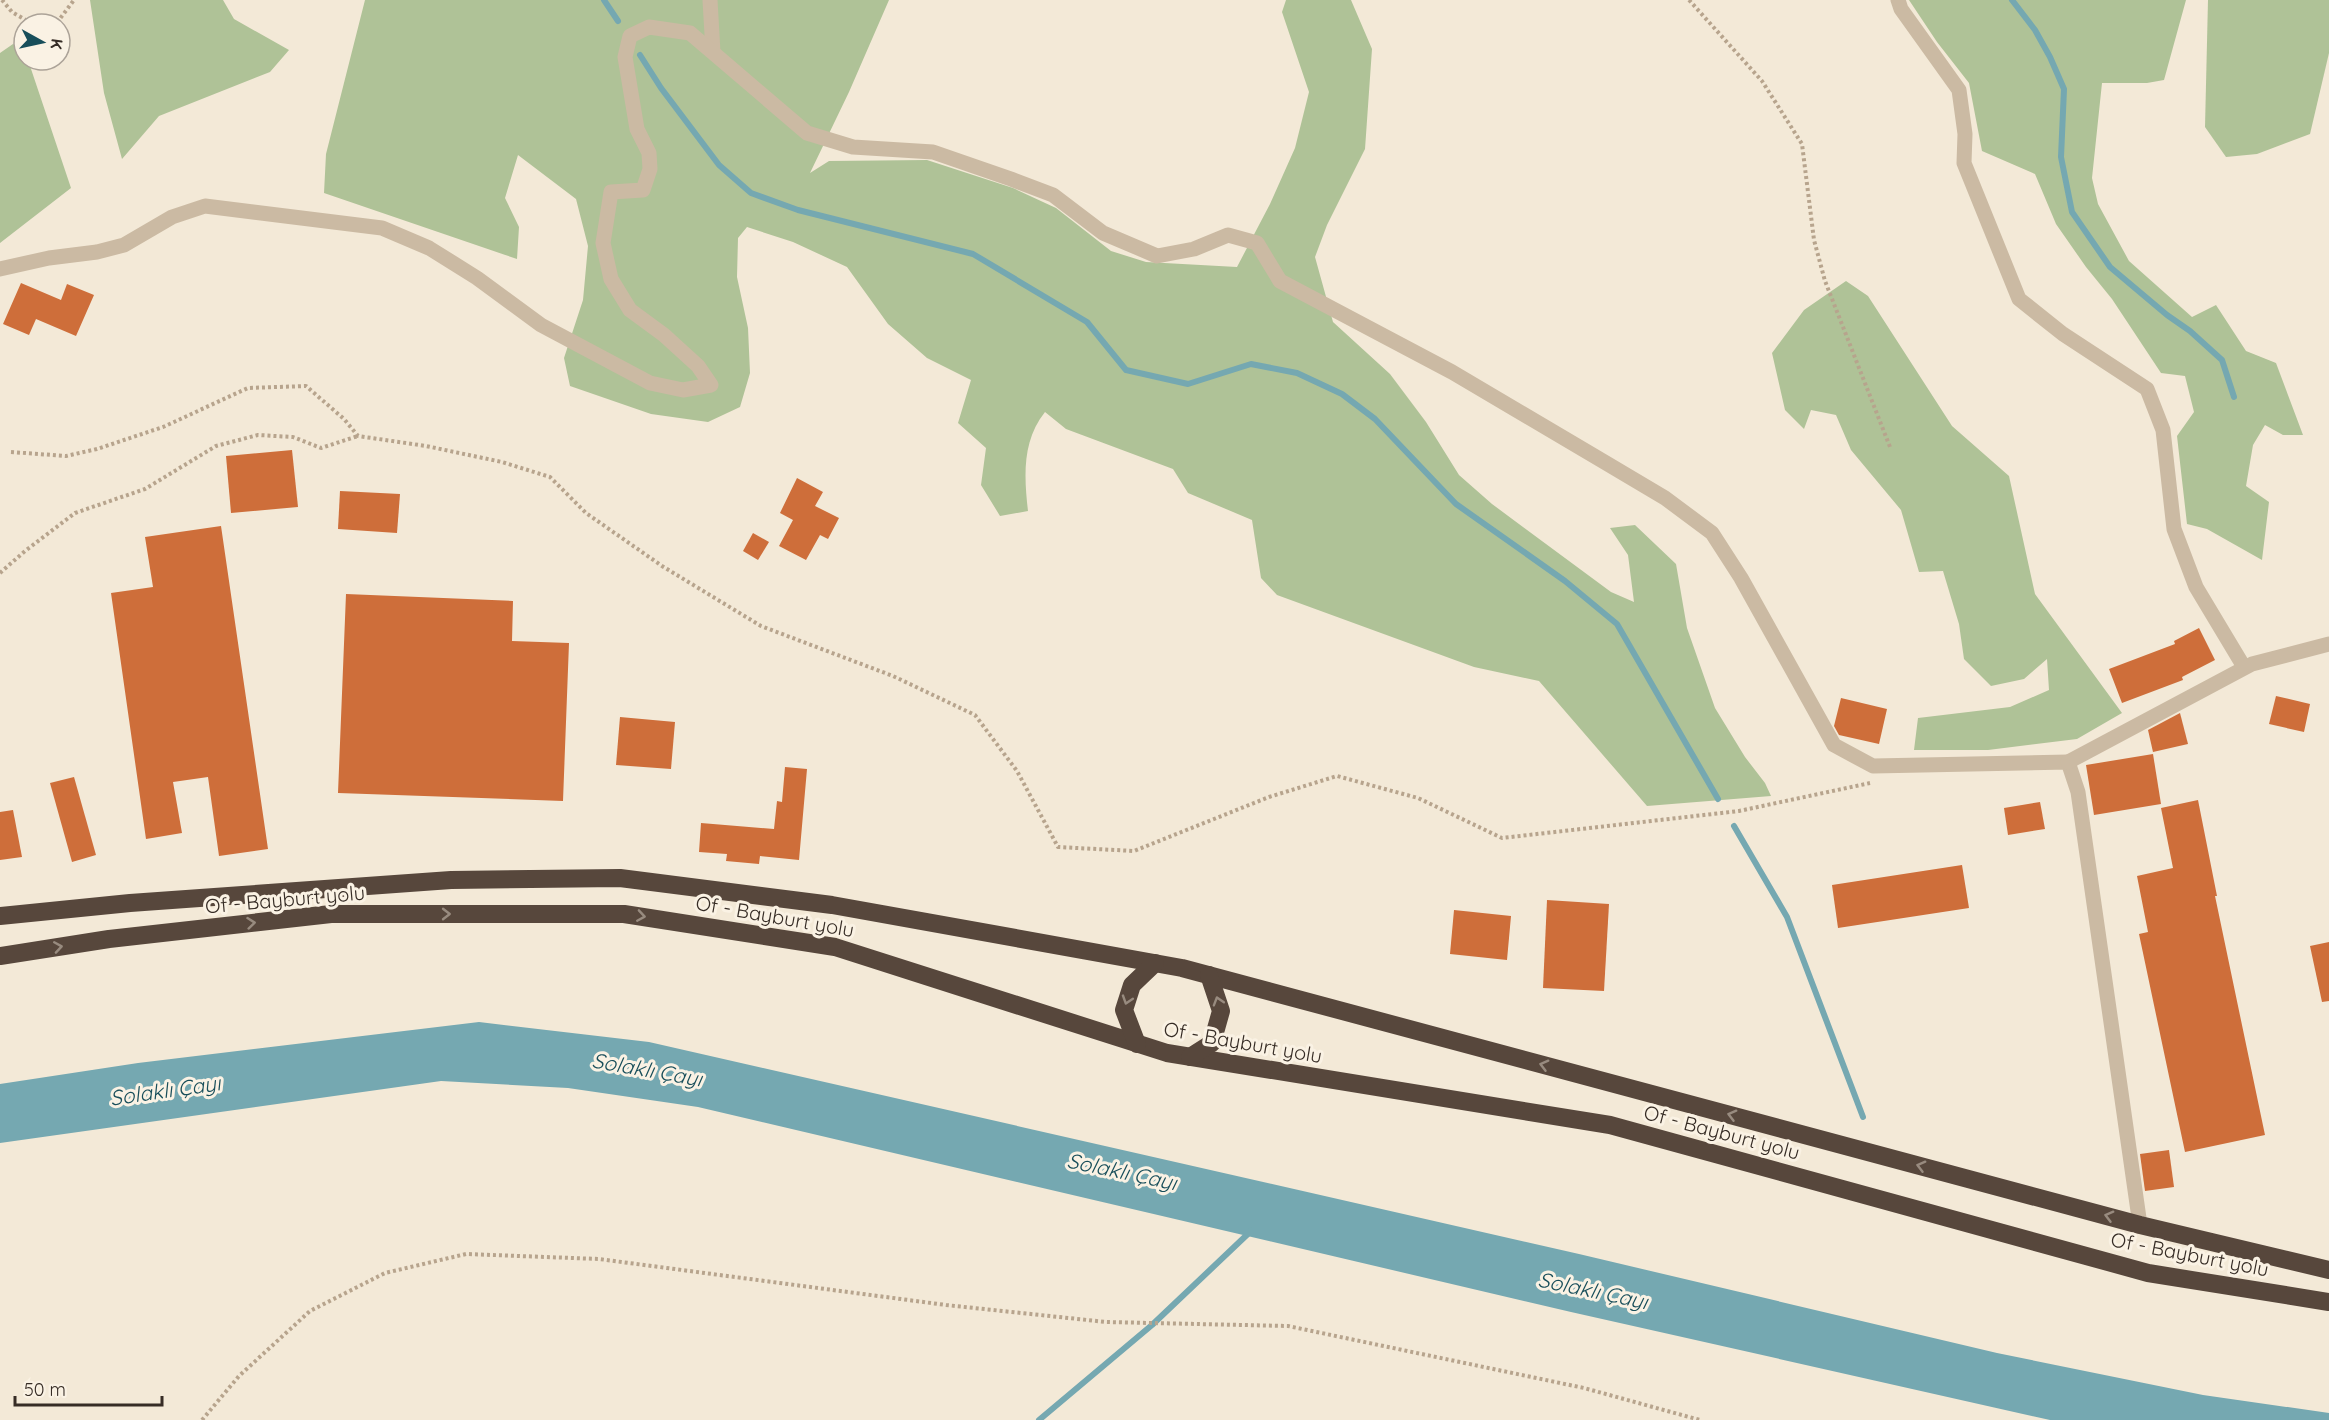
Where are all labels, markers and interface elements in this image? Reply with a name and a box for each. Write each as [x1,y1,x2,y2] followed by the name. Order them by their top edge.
[12,12,72,72] north arrow
[46,38,67,51] text: K
[204,880,366,918] street label: Of - Bayburt yolu
[694,890,856,942] street label: Of - Bayburt yolu
[441,908,450,920] one-way arrow
[636,910,645,922] one-way arrow
[247,917,256,930] one-way arrow
[52,941,62,954] one-way arrow
[1122,994,1134,1005] one-way arrow
[1212,997,1225,1007] one-way arrow
[1162,1016,1324,1068] street label: Of - Bayburt yolu
[590,1047,705,1092] water label: Solaklı Çayı
[1539,1060,1550,1072] one-way arrow
[108,1069,223,1111] water label: Solaklı Çayı
[1641,1099,1803,1165] street label: Of - Bayburt yolu
[1727,1110,1737,1123] one-way arrow
[1065,1147,1181,1196] water label: Solaklı Çayı
[1916,1161,1926,1173] one-way arrow
[2104,1211,2114,1224] one-way arrow
[2109,1226,2271,1282] street label: Of - Bayburt yolu
[1536,1266,1652,1315] water label: Solaklı Çayı
[15,1369,162,1407] scale bar
[24,1378,66,1401] text: 50 m

